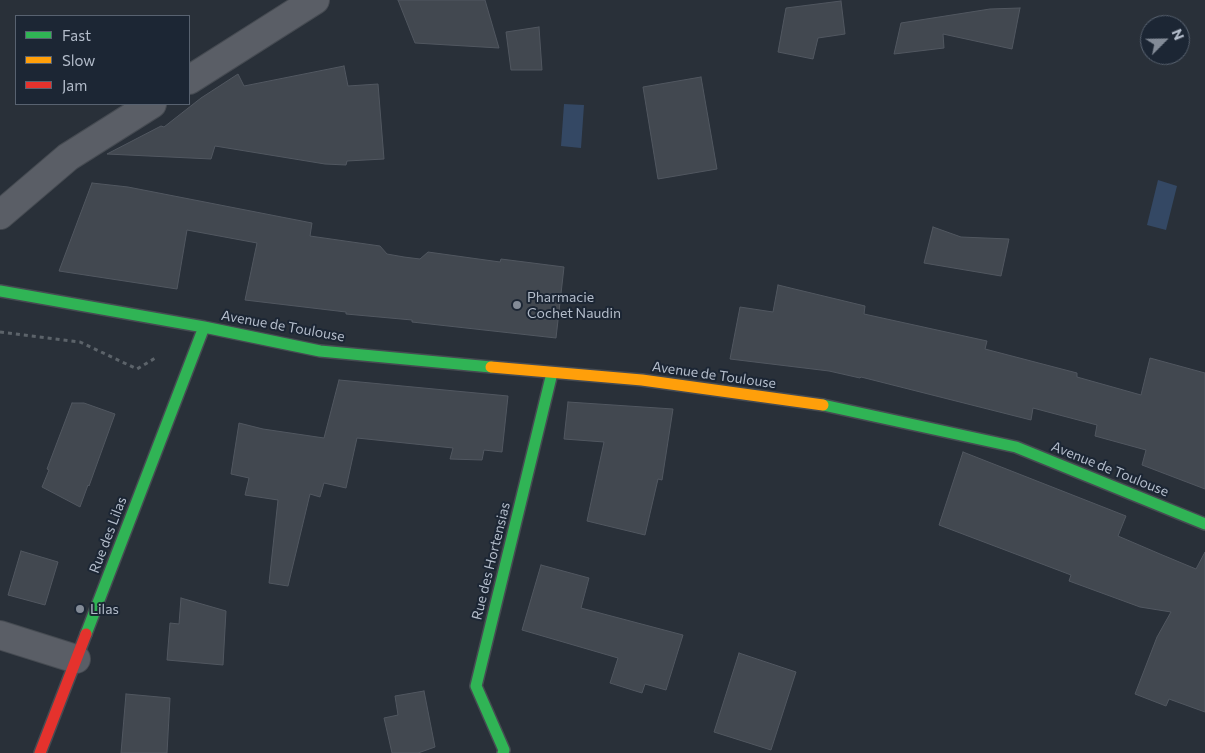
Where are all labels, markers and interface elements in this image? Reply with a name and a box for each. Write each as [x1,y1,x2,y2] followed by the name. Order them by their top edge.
[15,15,190,105] legend
[1140,15,1190,65] north arrow
[62,26,91,44] text: Fast
[1168,26,1188,42] text: N
[62,51,95,69] text: Slow
[62,76,87,94] text: Jam
[527,289,621,322] place label: Pharmacie Cochet Naudin
[511,299,523,311] marker: Pharmacie Cochet Naudin
[220,307,346,345] street label: Avenue de Toulouse
[651,358,777,392] street label: Avenue de Toulouse
[1049,438,1171,500] street label: Avenue de Toulouse
[86,494,130,576] street label: Rue des Lilas
[468,500,514,622] street label: Rue des Hortensias
[90,601,119,617] place label: Lilas
[74,603,86,615] marker: Lilas

